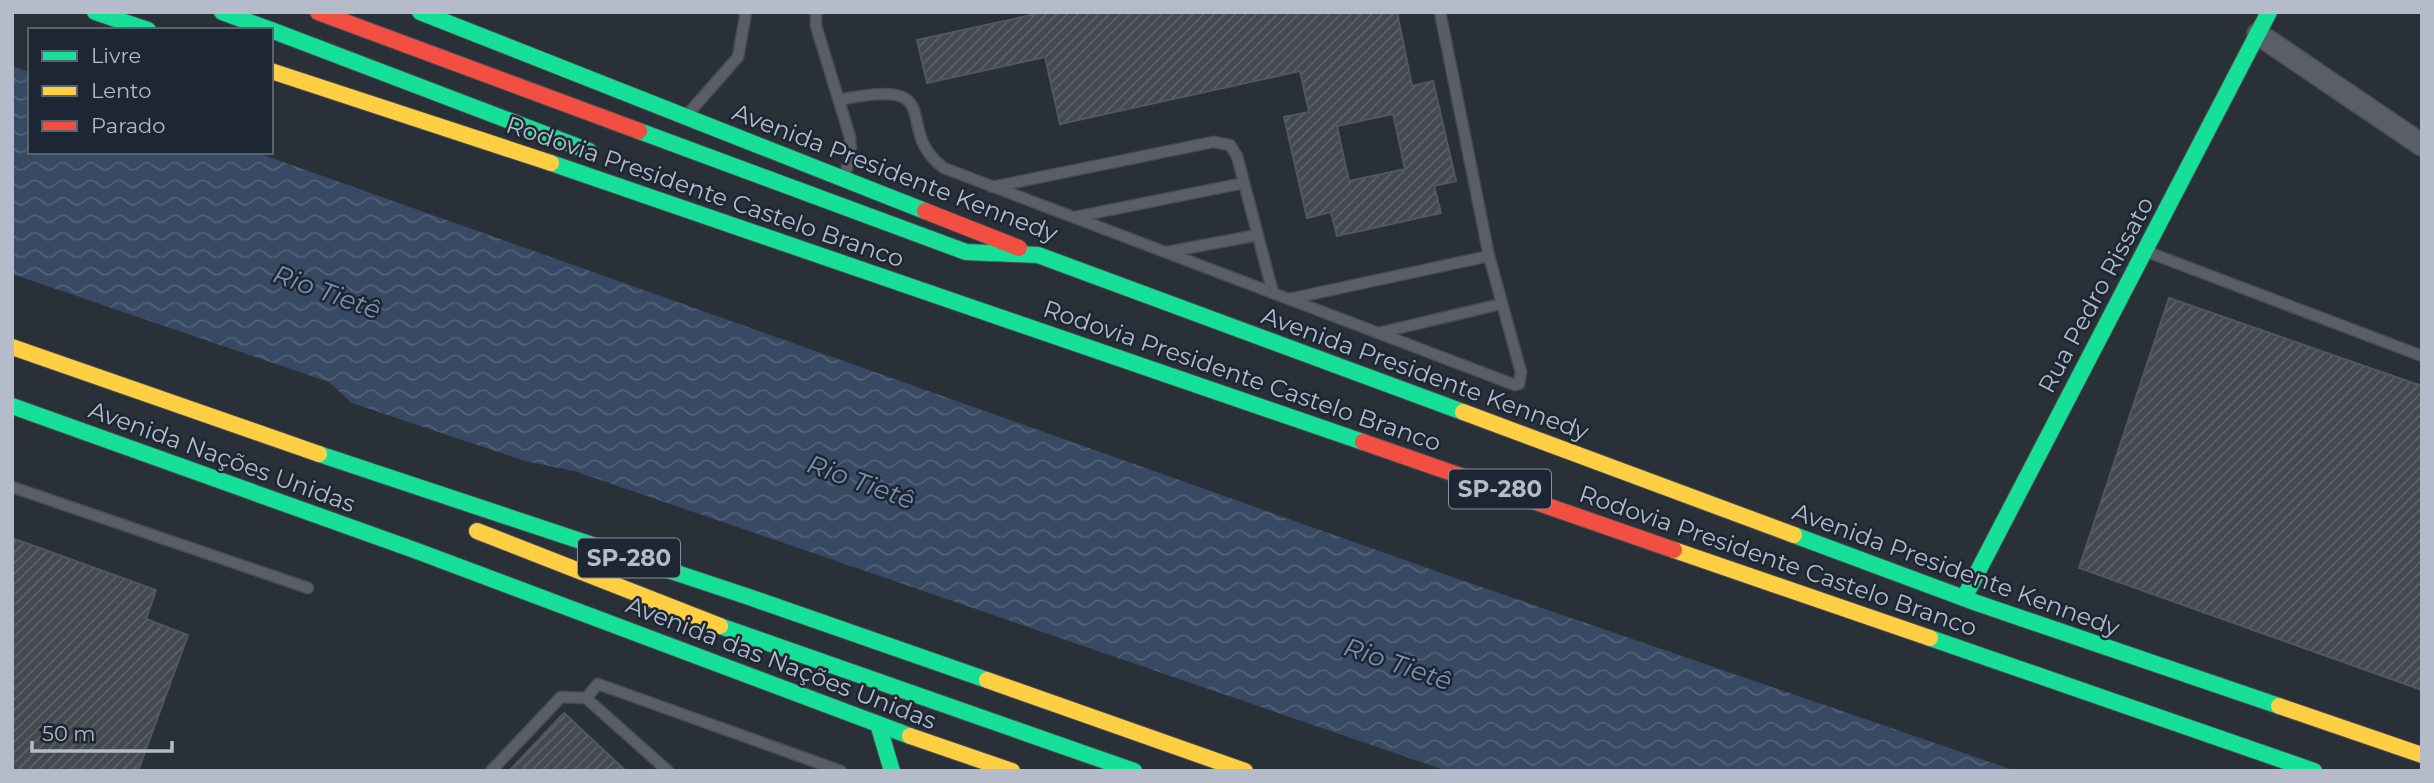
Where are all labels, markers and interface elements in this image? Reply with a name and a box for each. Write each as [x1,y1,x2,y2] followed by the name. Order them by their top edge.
[28,28,273,154] legend
[91,43,141,68] text: Livre
[91,78,151,103] text: Lento
[728,97,1062,248] street label: Avenida Presidente Kennedy
[502,110,908,273] street label: Rodovia Presidente Castelo Branco
[91,113,166,138] text: Parado
[2032,192,2160,398] street label: Rua Pedro Rissato
[269,258,385,326] water label: Rio Tietê
[1039,294,1445,457] street label: Rodovia Presidente Castelo Branco
[1258,301,1593,446] street label: Avenida Presidente Kennedy
[85,395,359,518] street label: Avenida Nações Unidas
[803,448,919,516] water label: Rio Tietê
[1449,470,1551,509] road number: SP-280
[1575,479,1981,642] street label: Rodovia Presidente Castelo Branco
[1789,497,2124,642] street label: Avenida Presidente Kennedy
[578,538,680,578] road number: SP-280
[622,590,940,735] street label: Avenida das Nações Unidas
[1340,631,1456,697] water label: Rio Tietê
[32,710,172,754] scale bar
[42,721,96,746] text: 50 m

